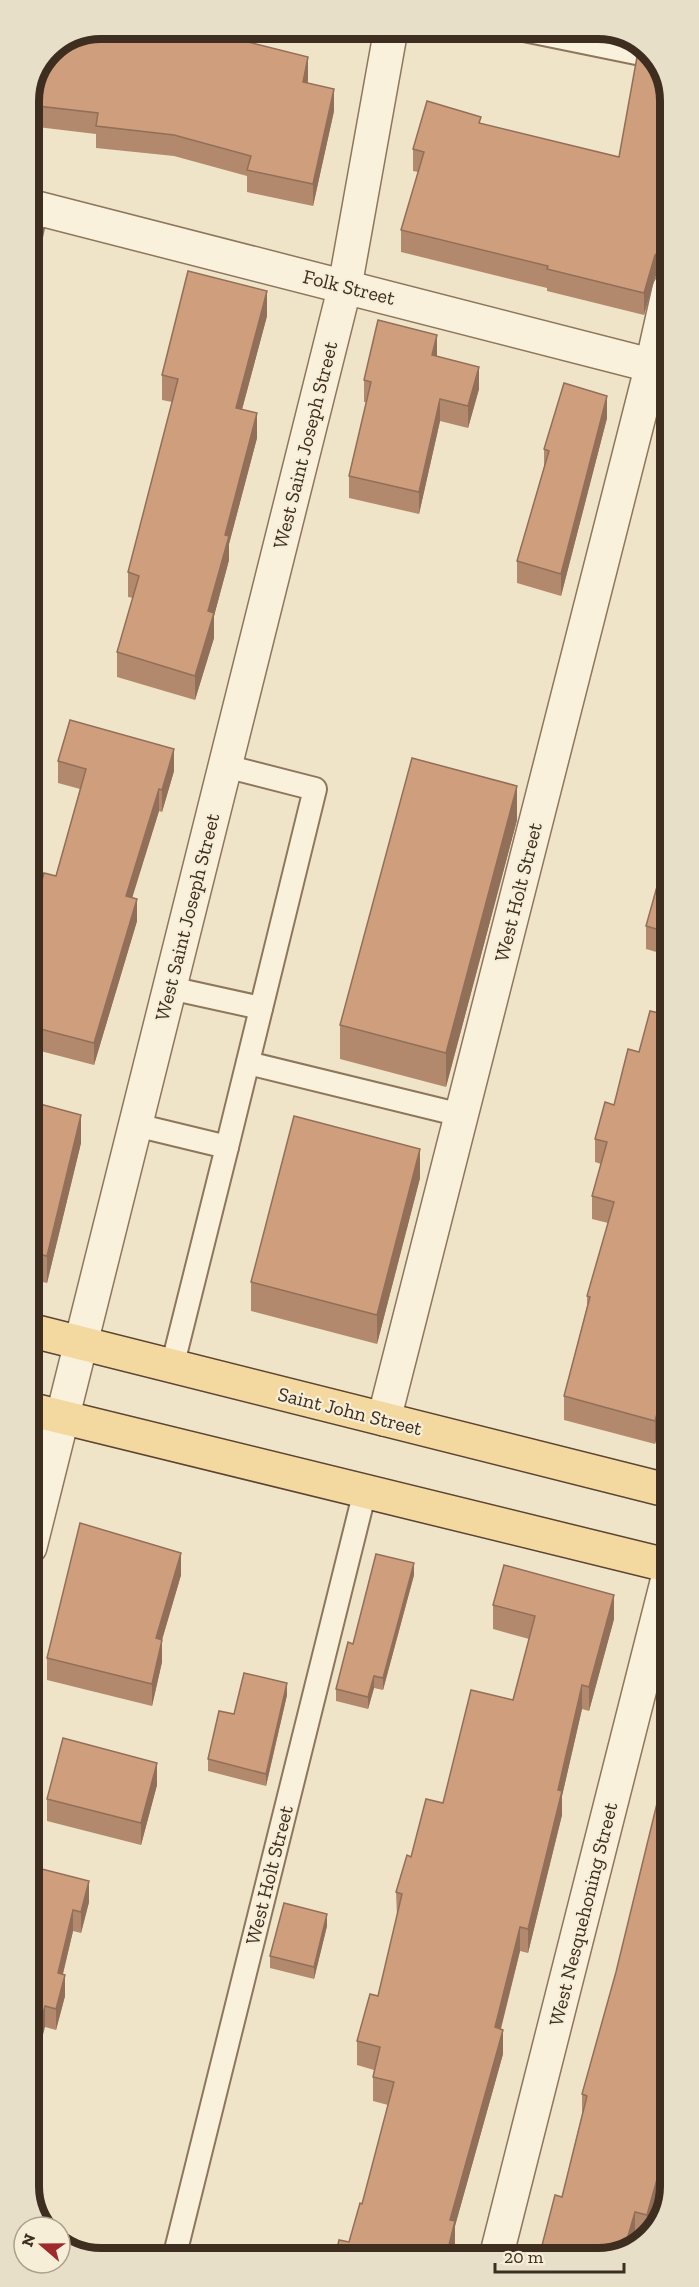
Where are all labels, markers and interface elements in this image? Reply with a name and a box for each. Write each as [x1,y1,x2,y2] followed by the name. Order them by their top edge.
[301,264,398,310] street label: Folk Street
[268,338,343,551] street label: West Saint Joseph Street
[150,810,225,1023] street label: West Saint Joseph Street
[489,819,547,964] street label: West Holt Street
[275,1381,425,1441] street label: Saint John Street
[544,1799,623,2028] street label: West Nesquehoning Street
[240,1802,298,1947] street label: West Holt Street
[12,2215,72,2275] north arrow
[17,2231,39,2249] text: N
[495,2236,624,2274] scale bar
[504,2246,544,2268] text: 20 m

